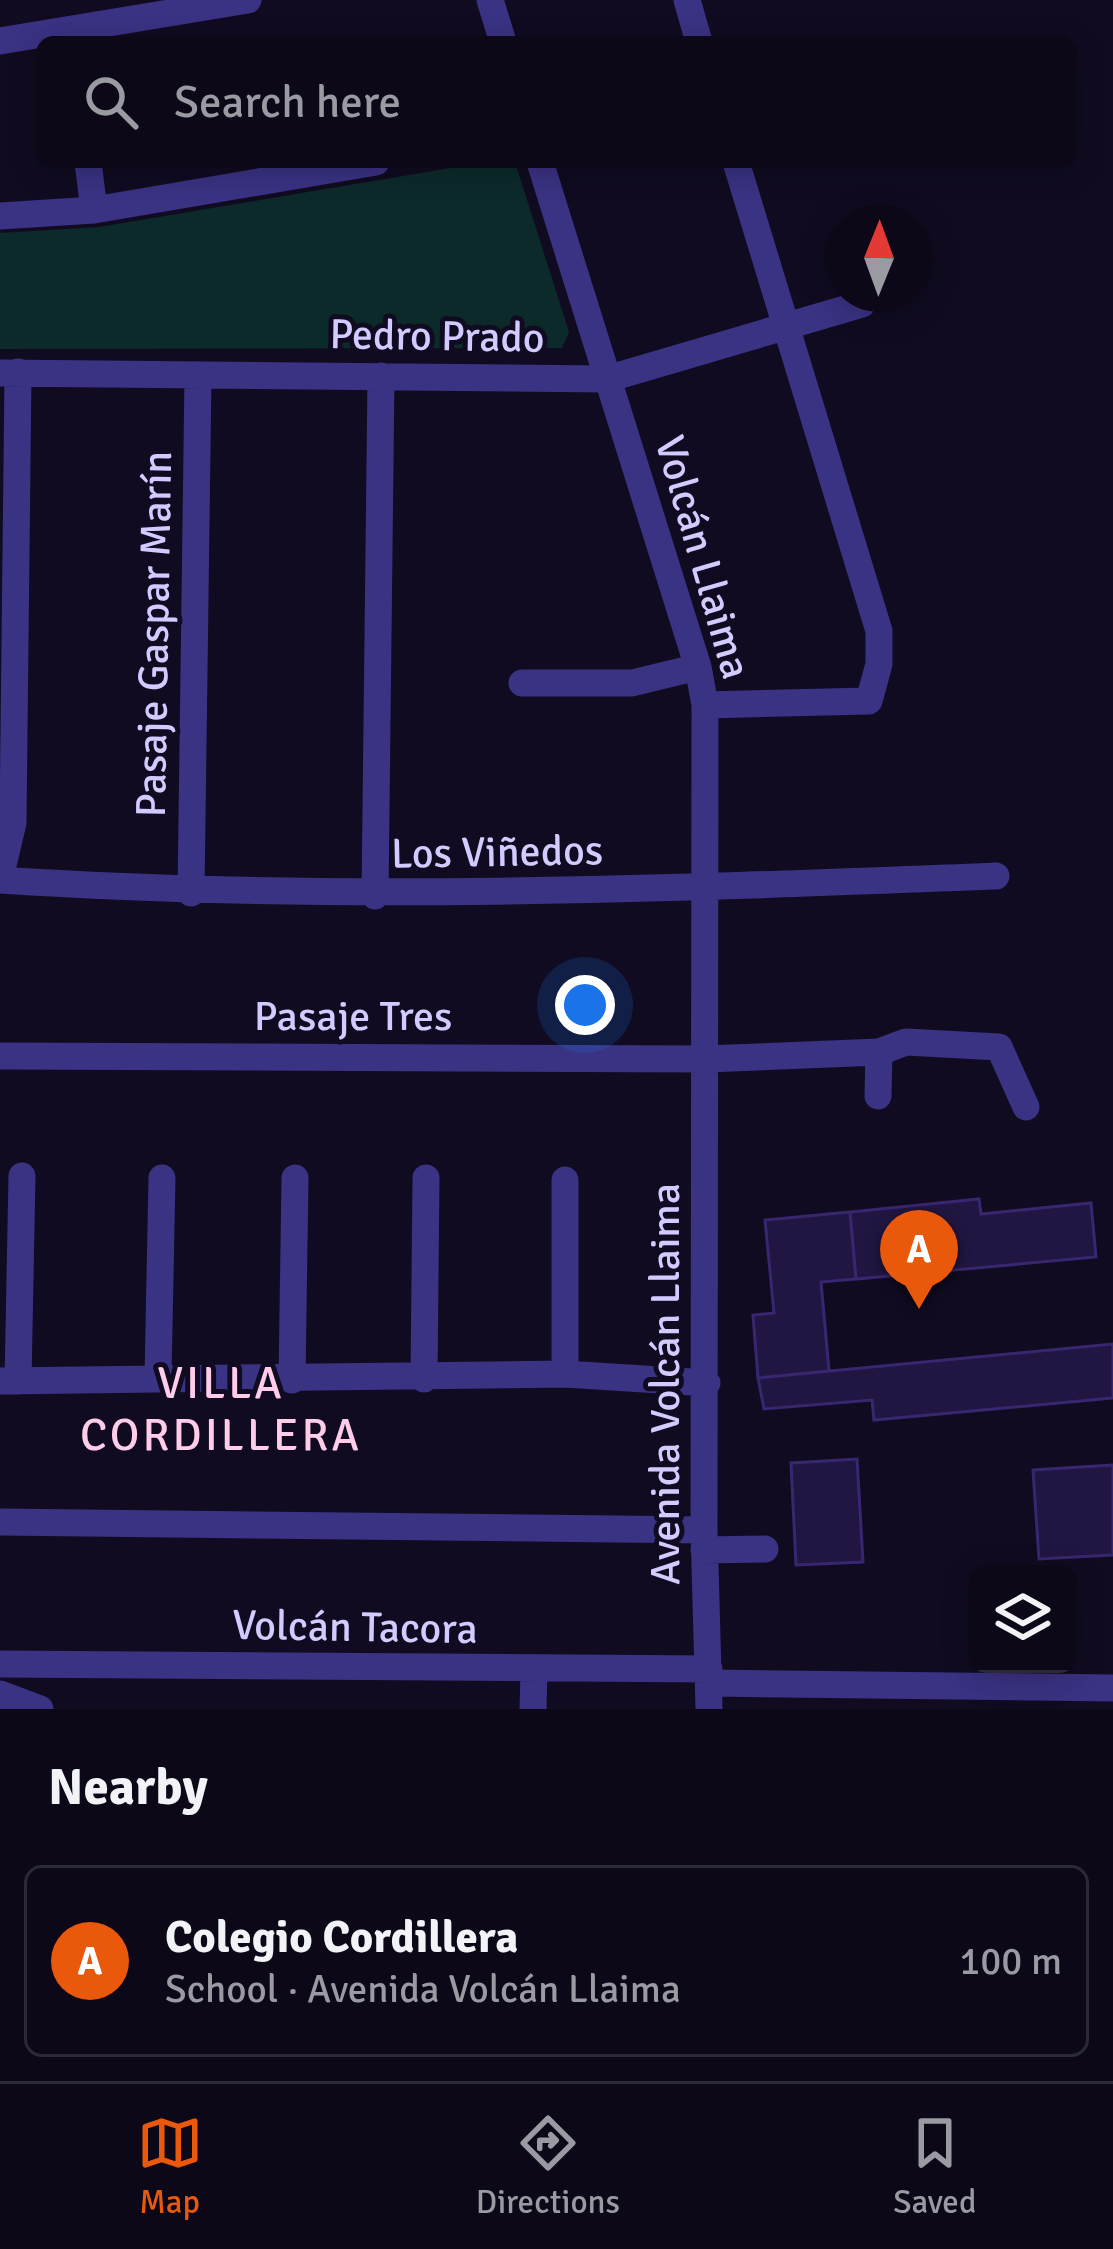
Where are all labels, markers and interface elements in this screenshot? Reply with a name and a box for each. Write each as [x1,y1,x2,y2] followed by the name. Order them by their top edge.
[36,36,1077,168] search box
[78,69,144,135] icon: search
[174,75,401,130] text: Search here
[825,204,933,312] north arrow
[329,309,545,364] street label: Pedro Prado
[644,430,762,685] street label: Volcán Llaima
[126,450,183,818] street label: Pasaje Gaspar Marín
[390,825,604,880] street label: Los Viñedos
[555,975,615,1035] your location
[254,991,452,1042] street label: Pasaje Tres
[640,1183,691,1585] street label: Avenida Volcán Llaima
[880,1210,958,1309] pin: A
[80,1356,362,1463] district label: VILLA CORDILLERA
[969,1565,1077,1673] map controls
[969,1565,1077,1673] button: layers
[232,1600,478,1655] street label: Volcán Tacora
[48,1756,208,1819] text: Nearby
[165,1910,518,1965] text: Colegio Cordillera
[78,1937,102,1985] text: A
[959,1937,1062,1985] text: 100 m
[165,1965,681,2013] text: School · Avenida Volcán Llaima
[137,2110,203,2223] tab: Map
[476,2110,620,2223] tab: Directions
[893,2110,976,2223] tab: Saved

